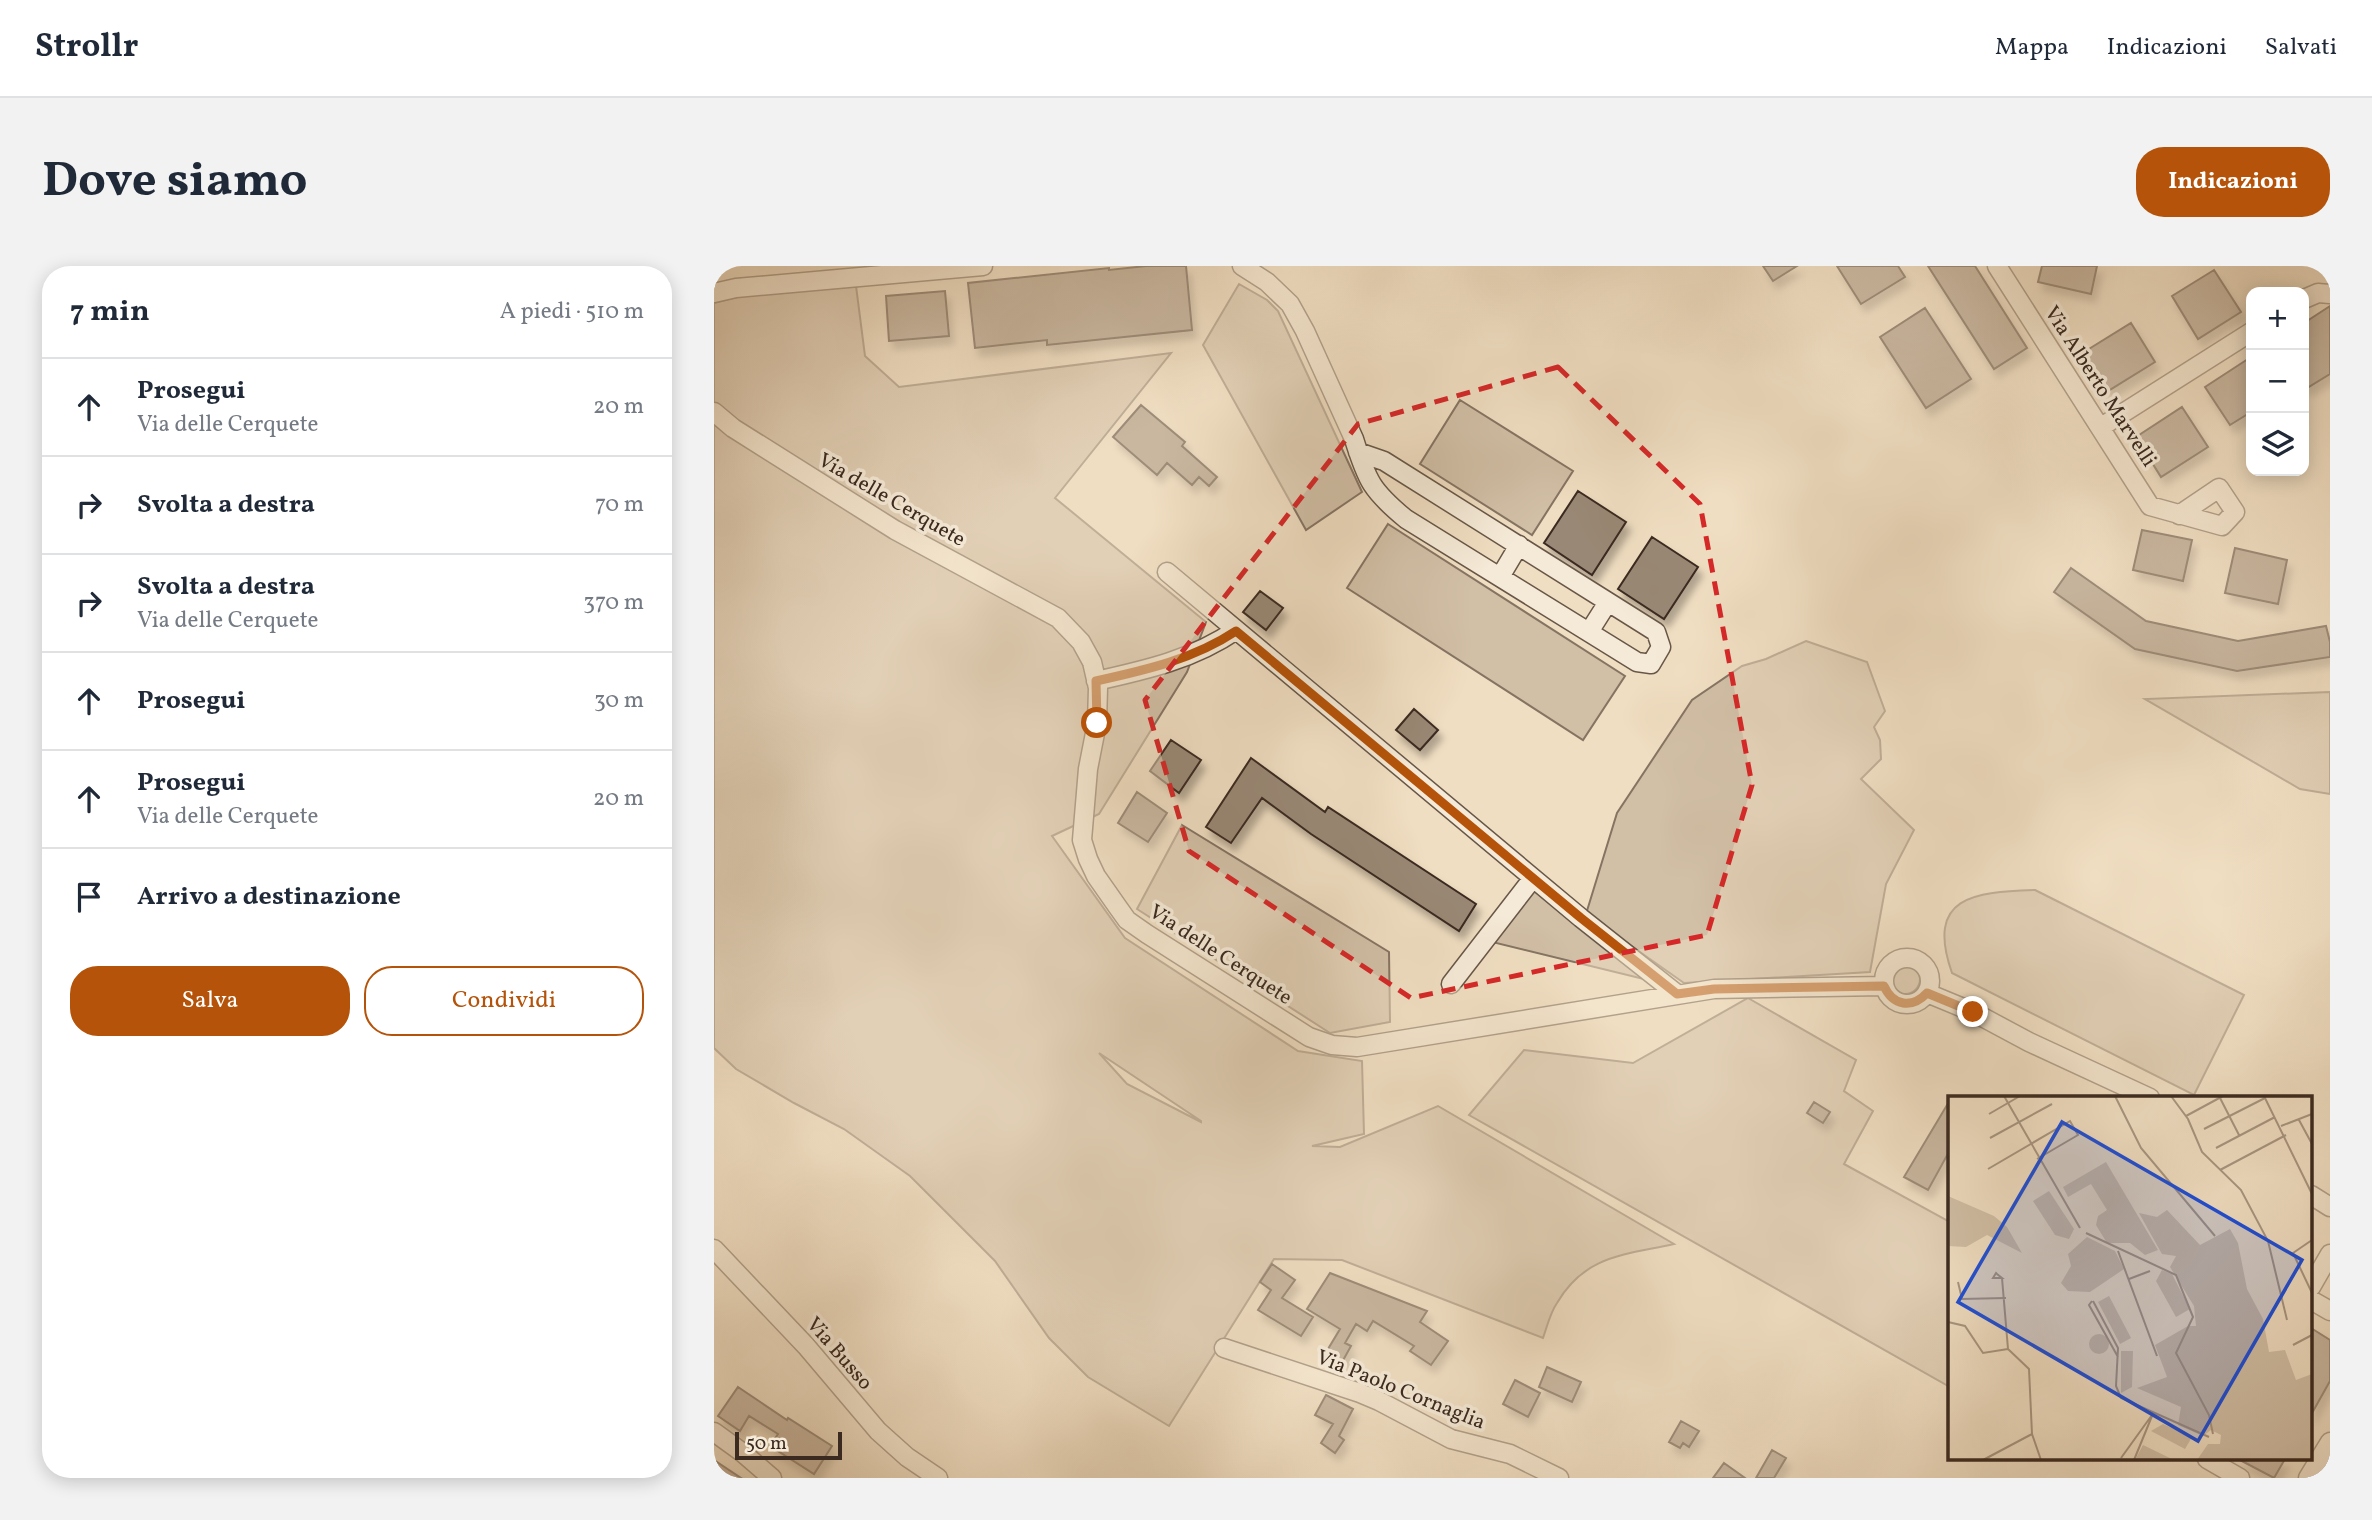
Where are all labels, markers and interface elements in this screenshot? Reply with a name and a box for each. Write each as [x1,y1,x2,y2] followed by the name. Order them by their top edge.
[35,25,138,71] text: Strollr
[1995,31,2069,65] text: Mappa
[2107,31,2227,65] text: Indicazioni
[2265,31,2337,65] text: Salvati
[2136,147,2330,217] button: Indicazioni
[42,148,308,217] text: Dove siamo
[2246,287,2309,476] map controls
[2246,287,2309,350] button: +
[70,291,150,333] text: 7 min
[500,296,644,328] text: A piedi · 510 m
[2037,301,2163,473] street label: Via Alberto Marvelli
[2246,350,2309,413] button: −
[137,373,245,409] text: Prosegui
[70,388,108,426] icon: ahead
[593,391,644,423] text: 20 m
[137,409,318,441] text: Via delle Cerquete
[2246,413,2309,476] button: layers
[812,446,970,554] street label: Via delle Cerquete
[70,486,108,524] icon: right
[137,487,315,523] text: Svolta a destra
[595,489,644,521] text: 70 m
[137,569,315,605] text: Svolta a destra
[70,584,108,622] icon: right
[583,587,644,619] text: 370 m
[137,605,318,637] text: Via delle Cerquete
[70,682,108,720] icon: ahead
[137,683,245,719] text: Prosegui
[594,685,644,717] text: 30 m
[1081,707,1112,738] route start
[137,765,245,801] text: Prosegui
[70,780,108,818] icon: ahead
[593,783,644,815] text: 20 m
[137,801,318,833] text: Via delle Cerquete
[70,878,108,916] icon: arrive
[137,879,401,915] text: Arrivo a destinazione
[1143,898,1298,1013] street label: Via delle Cerquete
[70,966,350,1036] button: Salva
[364,966,644,1036] button: Condividi
[1957,996,1988,1027] route end
[1948,1096,2312,1460] inset map
[799,1311,879,1397] street label: Via Busso
[1312,1343,1489,1438] street label: Via Paolo Cornaglia
[735,1429,842,1461] scale bar
[746,1431,787,1457] text: 50 m

